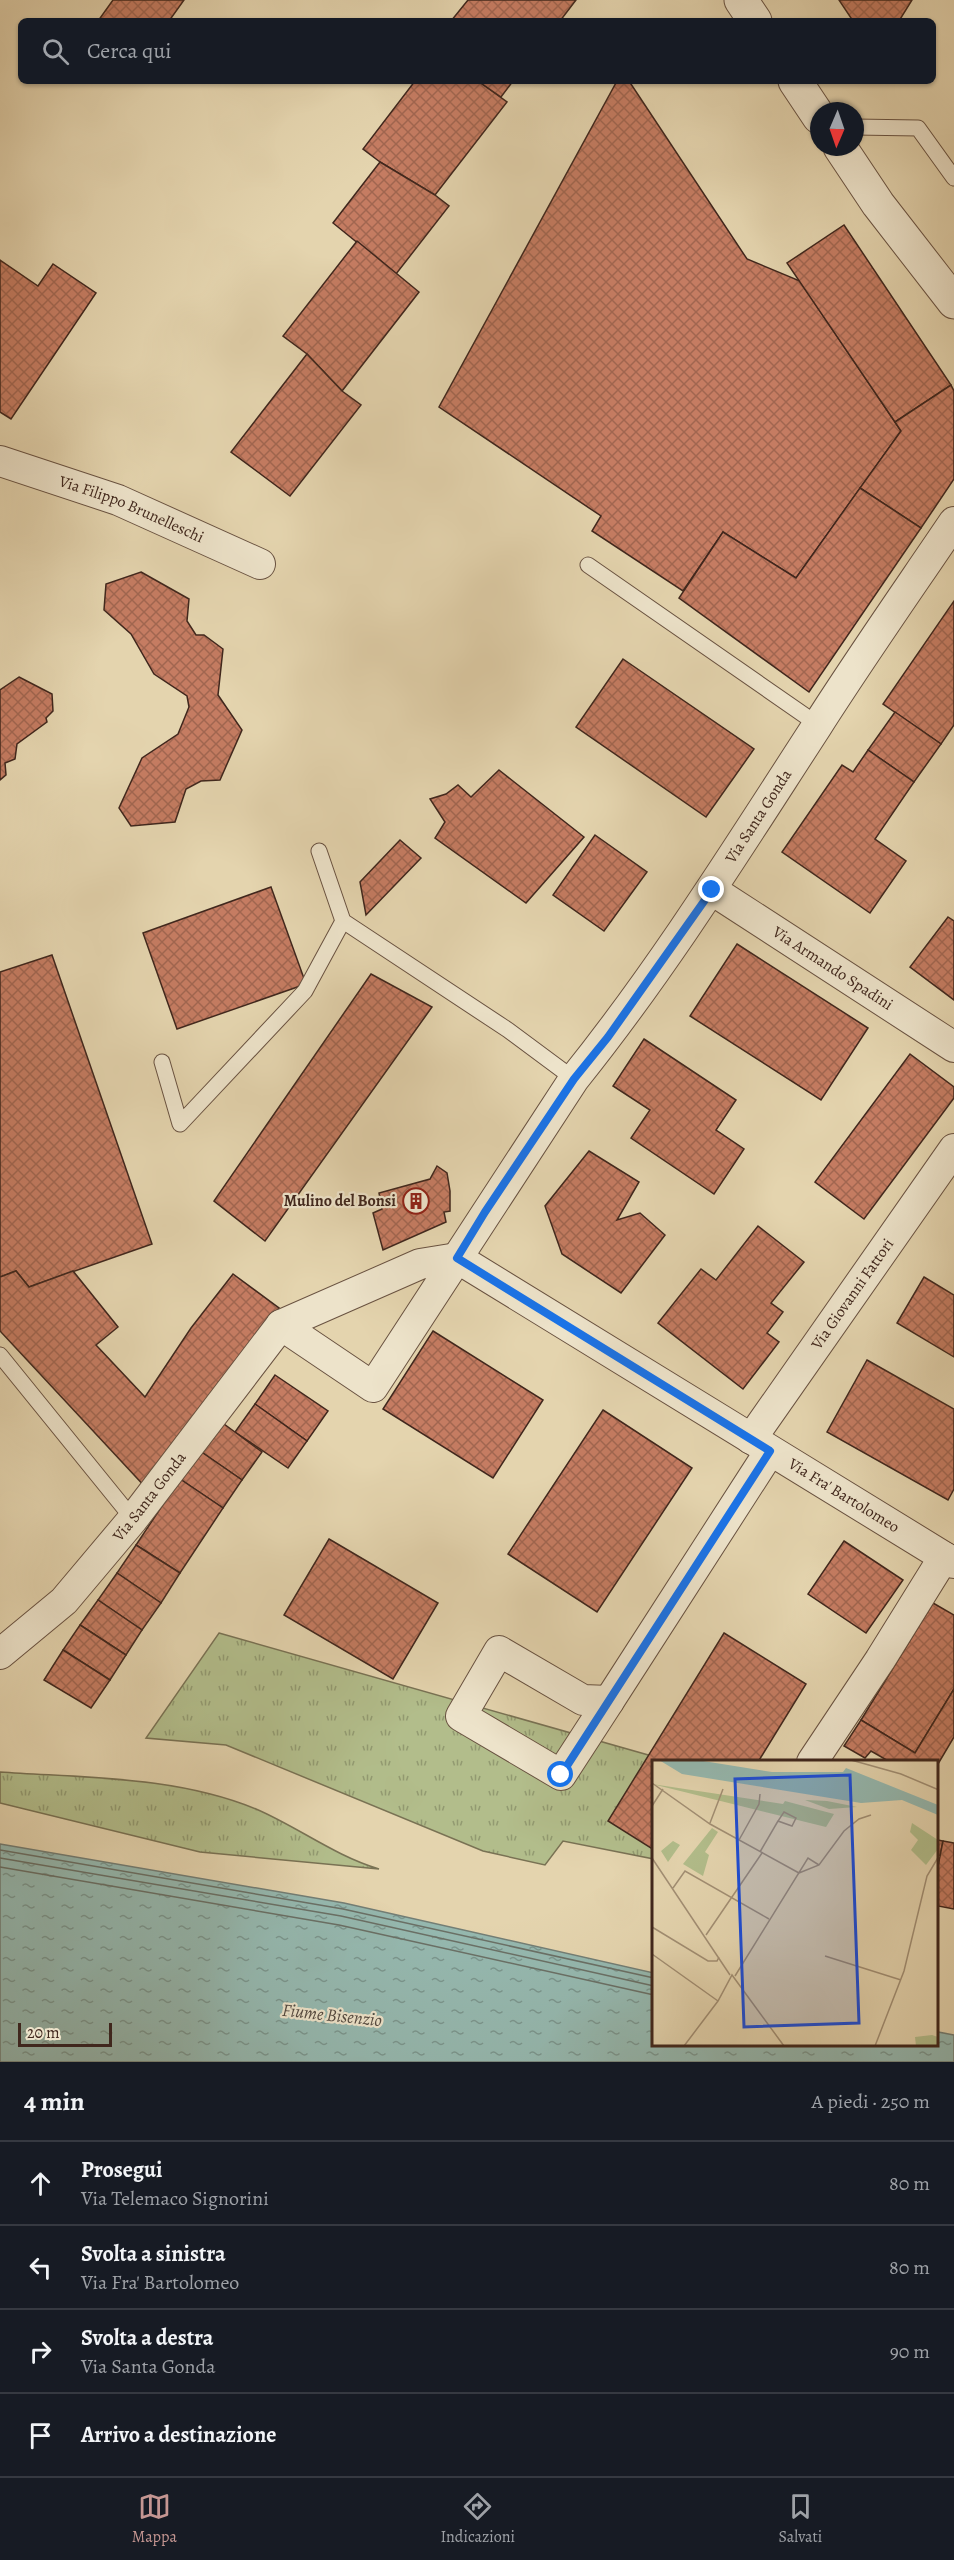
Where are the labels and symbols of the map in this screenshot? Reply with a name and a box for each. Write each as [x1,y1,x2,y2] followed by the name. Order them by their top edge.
[810,102,864,156] north arrow
[55,470,207,548] street label: Via Filippo Brunelleschi
[719,765,797,868] street label: Via Santa Gonda
[698,876,724,902] route end
[767,921,897,1016] street label: Via Armando Spadini
[401,1186,431,1216] building icon: Mulino del Bonsi
[284,1190,396,1212] place label: Mulino del Bonsi
[805,1234,899,1355] street label: Via Giovanni Fattori
[107,1447,192,1547] street label: Via Santa Gonda
[783,1452,904,1538] street label: Via Fra' Bartolomeo
[652,1760,939,2047] inset map
[547,1761,573,1787] route start
[281,1998,383,2032] water label: Fiume Bisenzio
[18,2020,112,2048] scale bar

